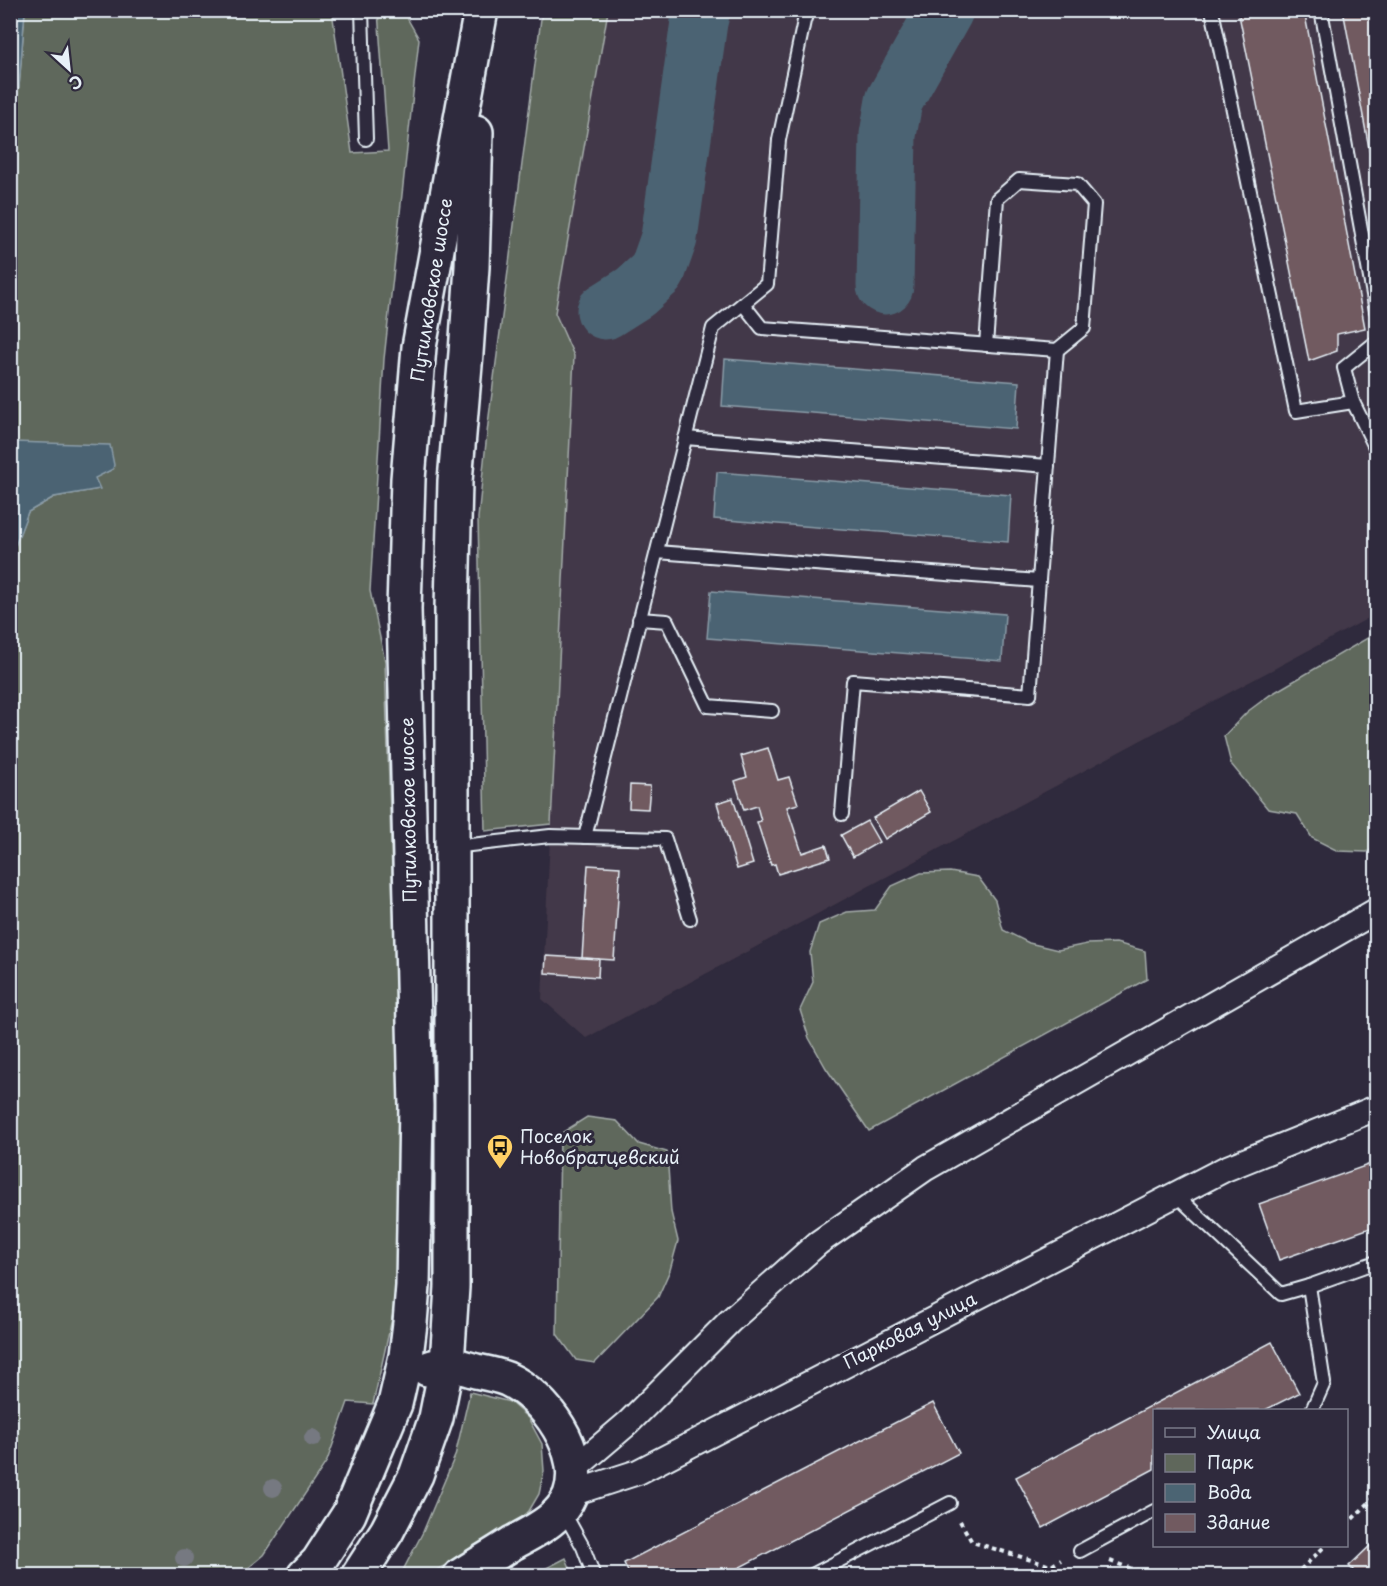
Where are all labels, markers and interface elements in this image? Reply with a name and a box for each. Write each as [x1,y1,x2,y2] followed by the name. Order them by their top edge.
[39,39,99,99] north arrow
[65,70,87,97] text: С
[403,196,458,383] street label: Путилковское шоссе
[392,717,423,903] street label: Путилковское шоссе
[520,1122,680,1170] place label: Поселок Новобратцевский
[485,1132,515,1170] bus stop icon: Поселок Новобратцевский
[838,1284,981,1375] street label: Парковая улица
[1153,1409,1348,1547] legend
[1207,1418,1261,1445] text: Улица
[1207,1448,1254,1475] text: Парк
[1207,1478,1252,1505] text: Вода
[1207,1508,1270,1535] text: Здание

